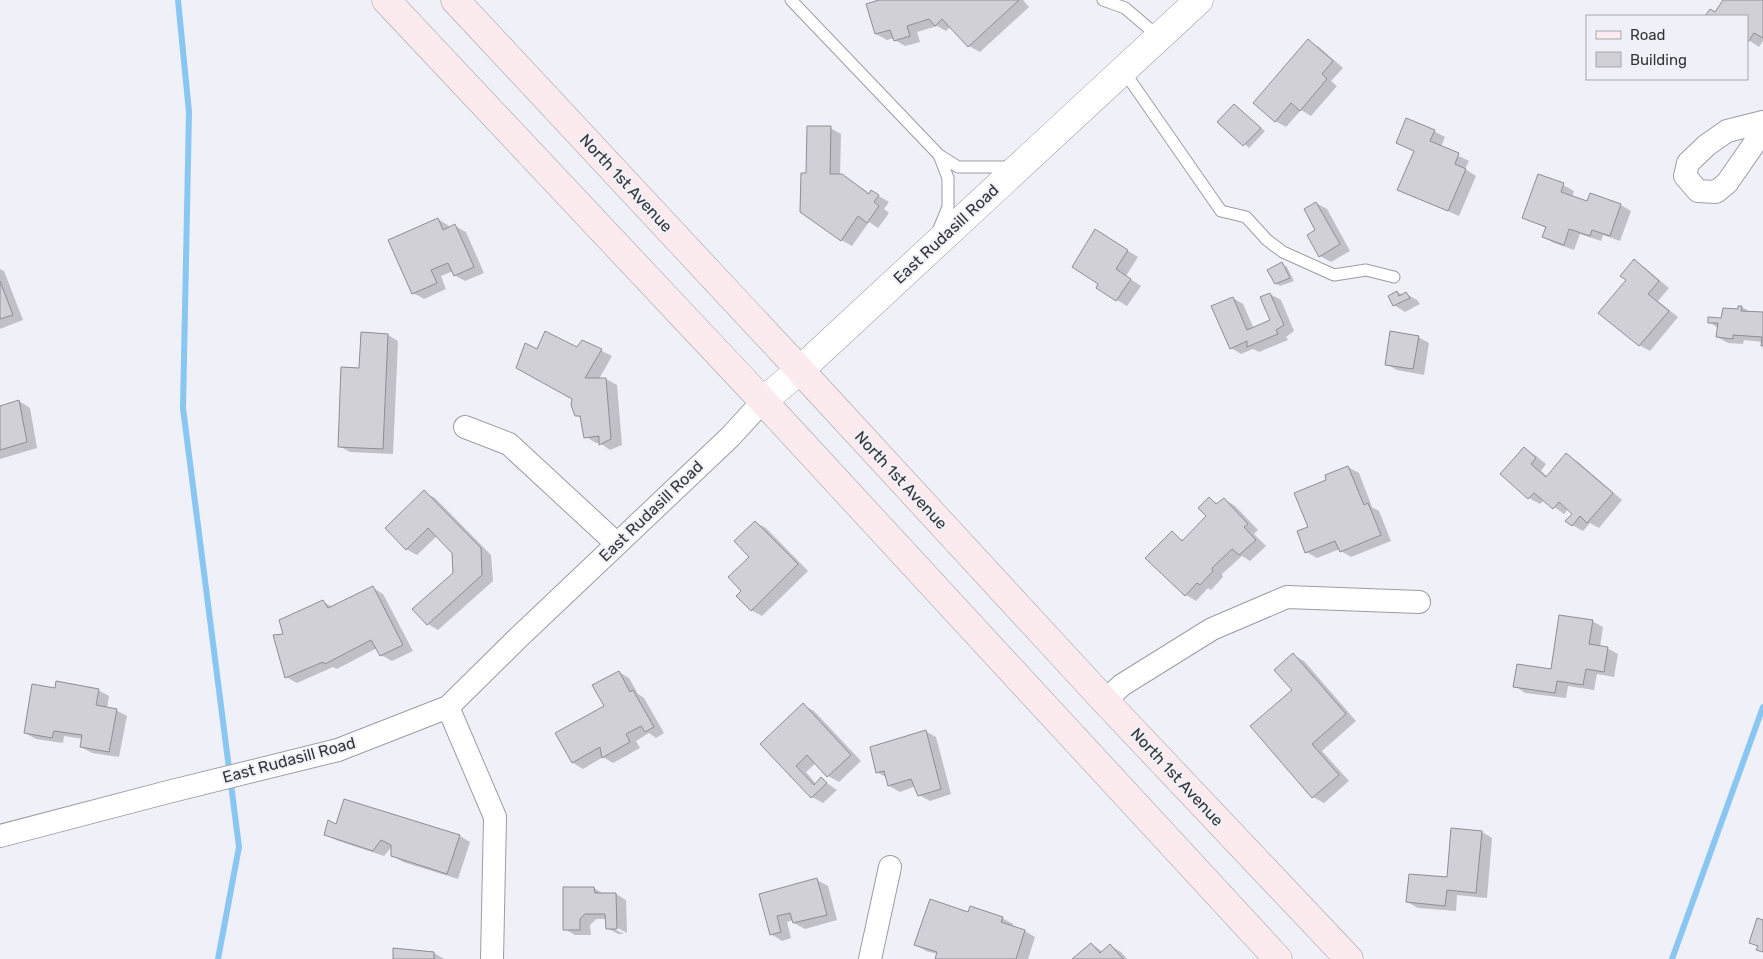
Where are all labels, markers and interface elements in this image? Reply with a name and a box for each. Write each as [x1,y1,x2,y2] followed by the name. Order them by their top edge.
[1586,15,1748,80] legend
[1630,26,1666,44] text: Road
[1630,51,1687,69] text: Building
[576,130,676,236] street label: North 1st Avenue
[889,180,1003,288] street label: East Rudasill Road
[851,427,951,533] street label: North 1st Avenue
[595,457,707,565] street label: East Rudasill Road
[1127,724,1227,830] street label: North 1st Avenue
[220,733,358,787] street label: East Rudasill Road

